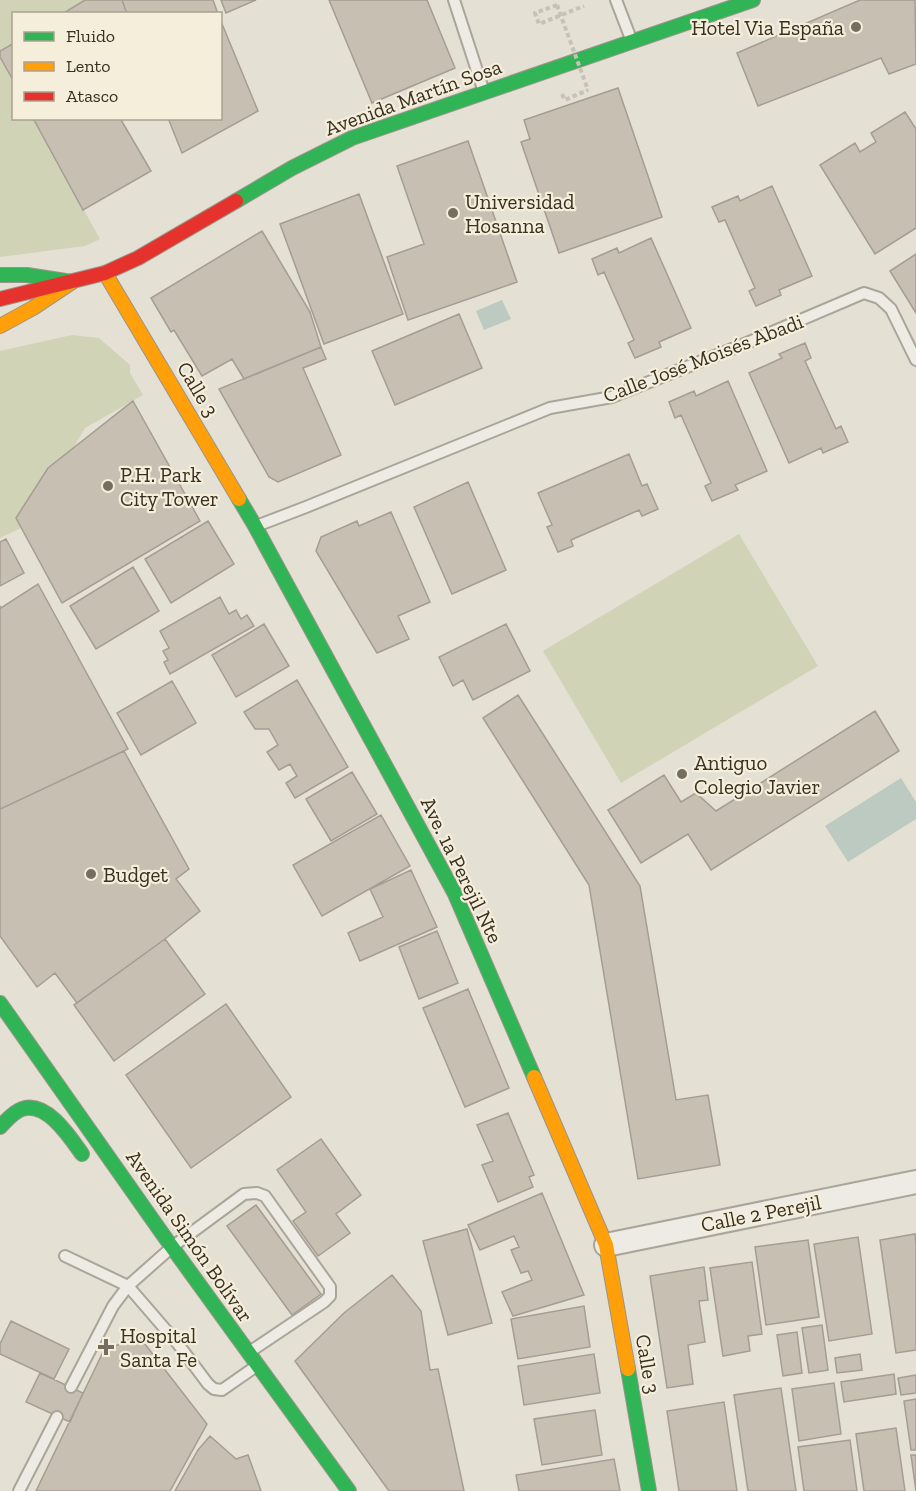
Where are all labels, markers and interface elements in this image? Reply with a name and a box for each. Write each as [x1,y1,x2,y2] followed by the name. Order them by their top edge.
[12,12,222,120] legend
[691,15,844,40] place label: Hotel Via España
[849,20,863,34] marker: Hotel Via España
[66,25,115,47] text: Fluido
[321,53,505,141] street label: Avenida Martín Sosa
[66,55,111,77] text: Lento
[66,85,118,107] text: Atasco
[465,189,575,238] place label: Universidad Hosanna
[446,206,460,220] marker: Universidad Hosanna
[599,308,807,408] street label: Calle José Moisés Abadi
[172,357,224,421] street label: Calle 3
[120,462,219,511] place label: P.H. Park City Tower
[101,479,115,493] marker: P.H. Park City Tower
[694,750,820,799] place label: Antiguo Colegio Javier
[675,767,689,781] marker: Antiguo Colegio Javier
[415,793,508,948] street label: Ave. 1a Perejil Nte
[103,862,168,887] place label: Budget
[84,867,98,881] marker: Budget
[121,1145,259,1327] street label: Avenida Simón Bolívar
[699,1189,824,1238] street label: Calle 2 Perejil
[120,1323,197,1372] place label: Hospital Santa Fe
[630,1332,666,1396] street label: Calle 3
[97,1338,115,1356] marker: Hospital Santa Fe

